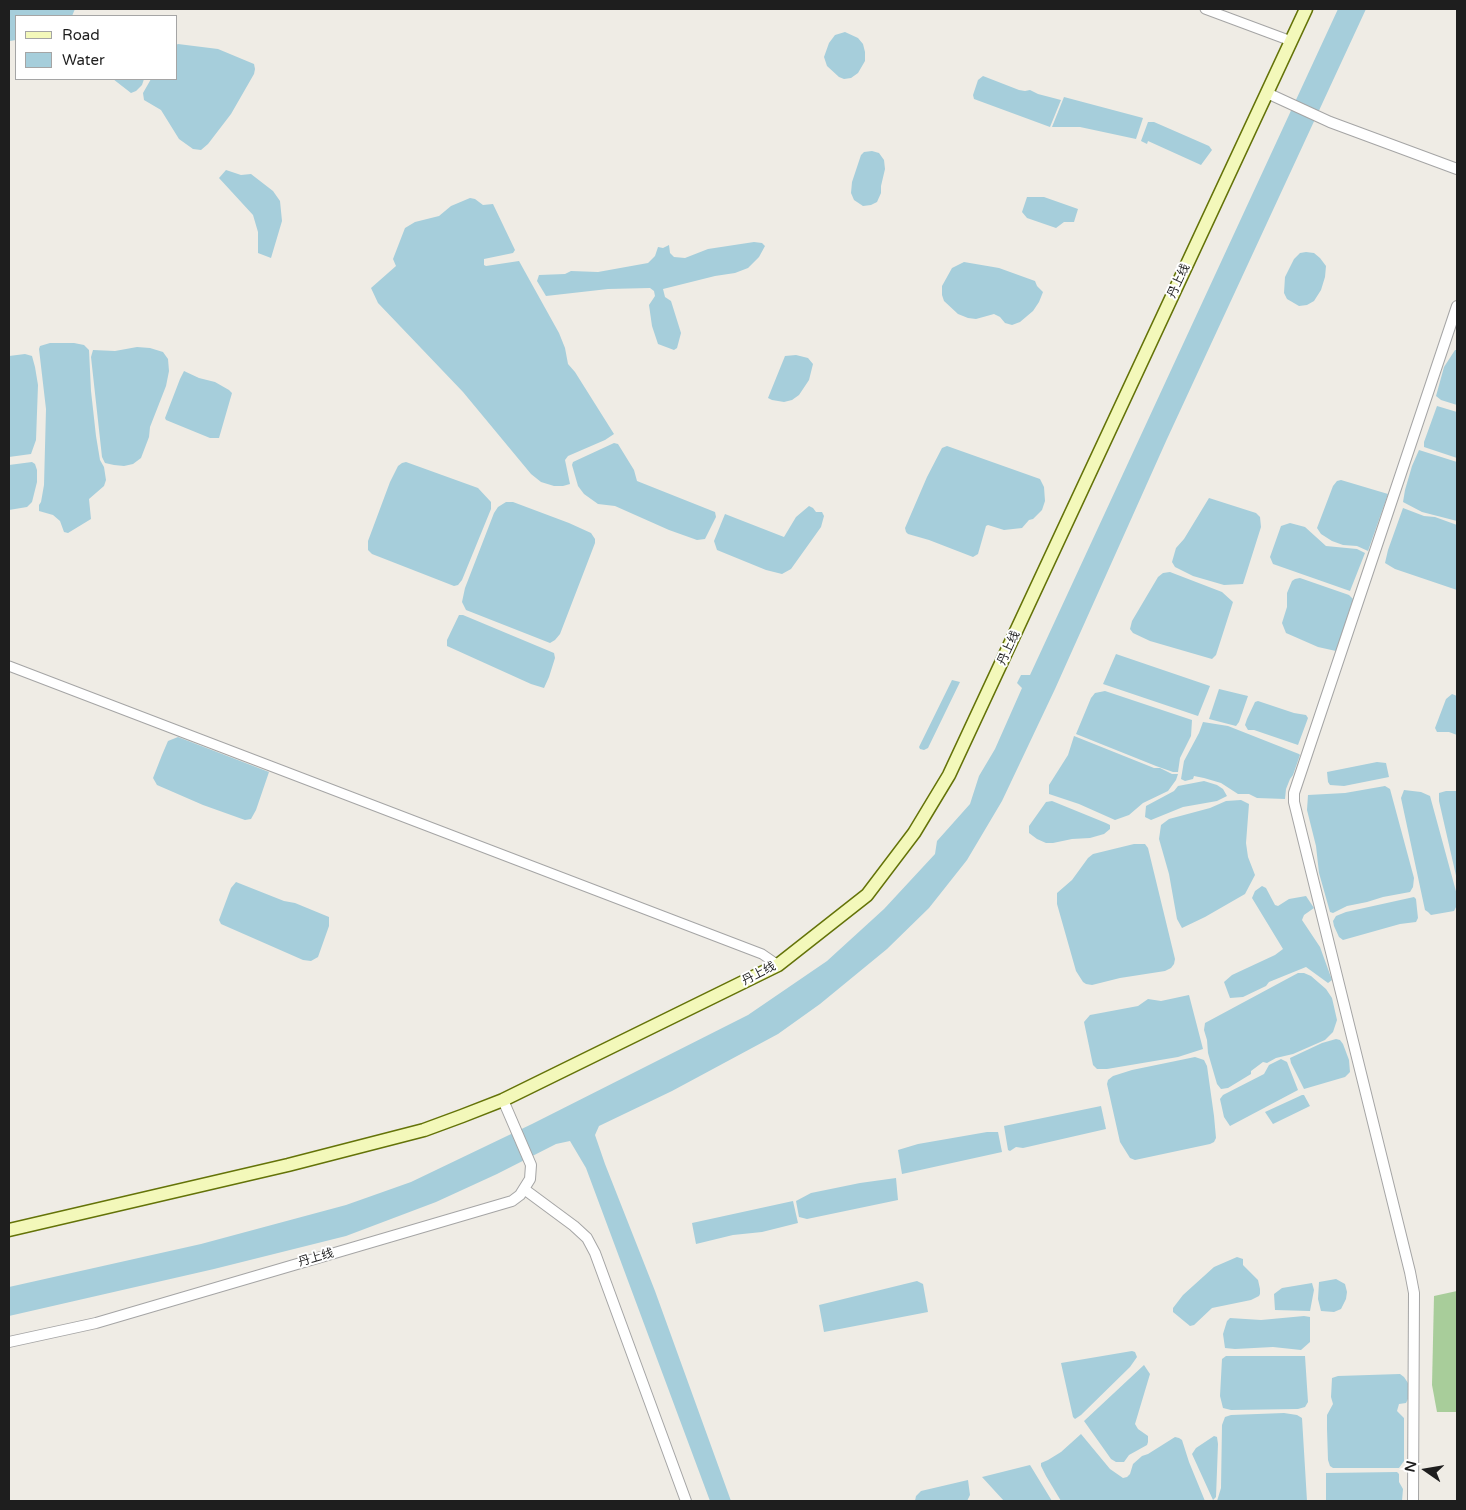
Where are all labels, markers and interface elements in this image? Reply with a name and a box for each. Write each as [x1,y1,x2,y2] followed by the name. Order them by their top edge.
[15,15,178,80] legend
[62,26,100,44] text: Road
[62,51,105,69] text: Water
[1165,262,1193,300] street label: 丹上线
[995,629,1023,667] street label: 丹上线
[740,959,778,989] street label: 丹上线
[297,1246,335,1270] street label: 丹上线
[1401,1445,1451,1495] north arrow
[1401,1459,1420,1474] text: N

